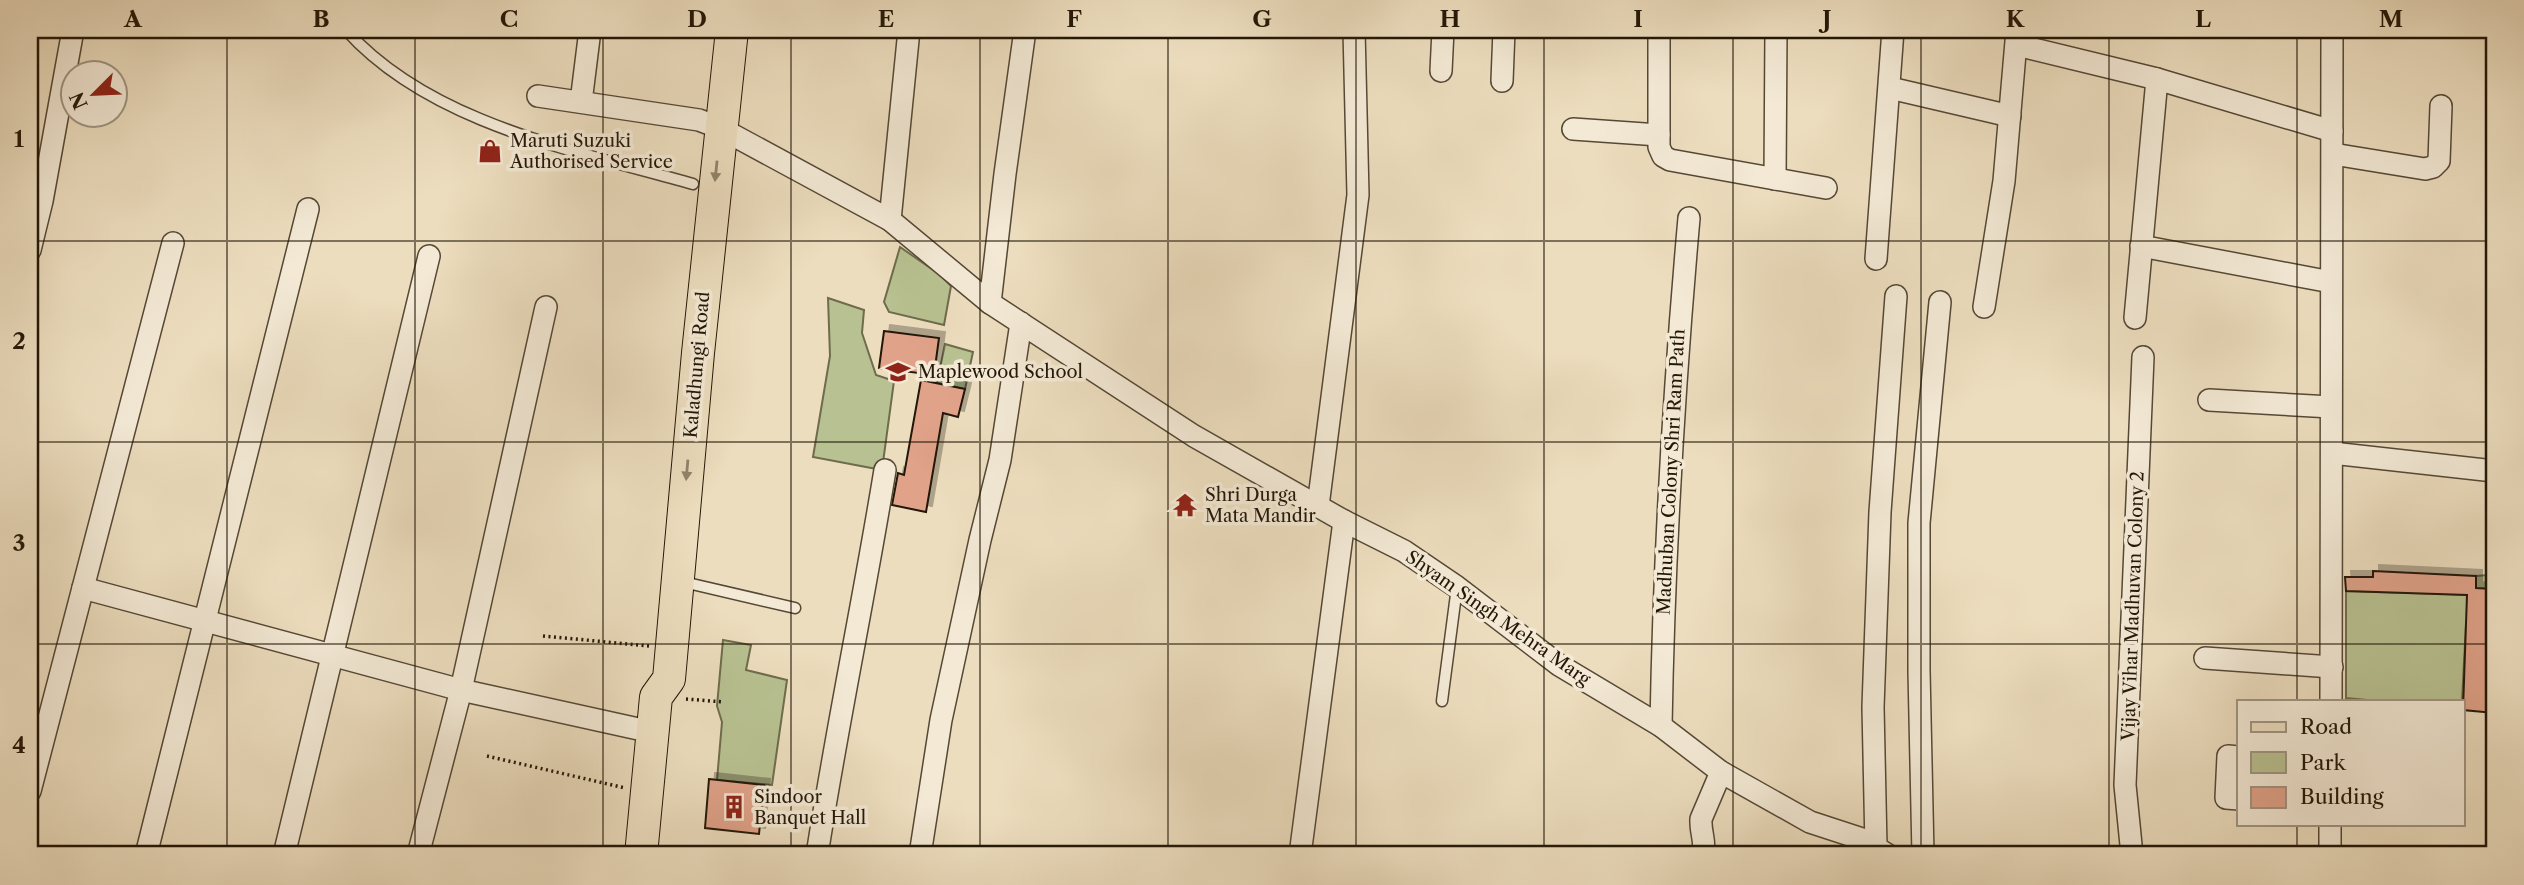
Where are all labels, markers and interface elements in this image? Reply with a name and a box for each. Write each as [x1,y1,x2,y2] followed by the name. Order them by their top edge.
[123,5,143,33] text: A
[312,5,330,33] text: B
[500,5,518,33] text: C
[687,5,707,33] text: D
[878,5,894,33] text: E
[1066,5,1082,33] text: F
[1252,5,1272,33] text: G
[1440,5,1461,33] text: H
[1633,5,1643,33] text: I
[1818,5,1832,33] text: J
[2006,5,2025,33] text: K
[2195,5,2211,33] text: L
[2379,5,2403,33] text: M
[60,60,130,130] north arrow
[65,88,93,113] text: N
[14,125,25,153] text: 1
[509,130,673,173] place label: Maruti Suzuki Authorised Service
[476,137,504,165] shop icon: Maruti Suzuki Authorised Service
[710,160,721,182] one-way arrow
[680,291,714,439] street label: Kaladhungi Road
[12,327,26,355] text: 2
[1653,328,1689,616] street label: Madhuban Colony Shri Ram Path
[884,358,912,386] school or university icon: Maplewood School
[918,361,1083,383] place label: Maplewood School
[681,459,692,481] one-way arrow
[2117,471,2149,742] street label: Vijay Vihar Madhuvan Colony 2
[1205,484,1316,527] place label: Shri Durga Mata Mandir
[1171,491,1199,519] temple icon: Shri Durga Mata Mandir
[13,529,26,557] text: 3
[1401,546,1595,691] street label: Shyam Singh Mehra Marg
[2237,700,2464,826] legend
[2300,714,2352,739] text: Road
[12,731,26,759] text: 4
[2300,750,2346,775] text: Park
[2300,784,2385,809] text: Building
[754,786,866,829] place label: Sindoor Banquet Hall
[720,793,748,821] building icon: Sindoor Banquet Hall

